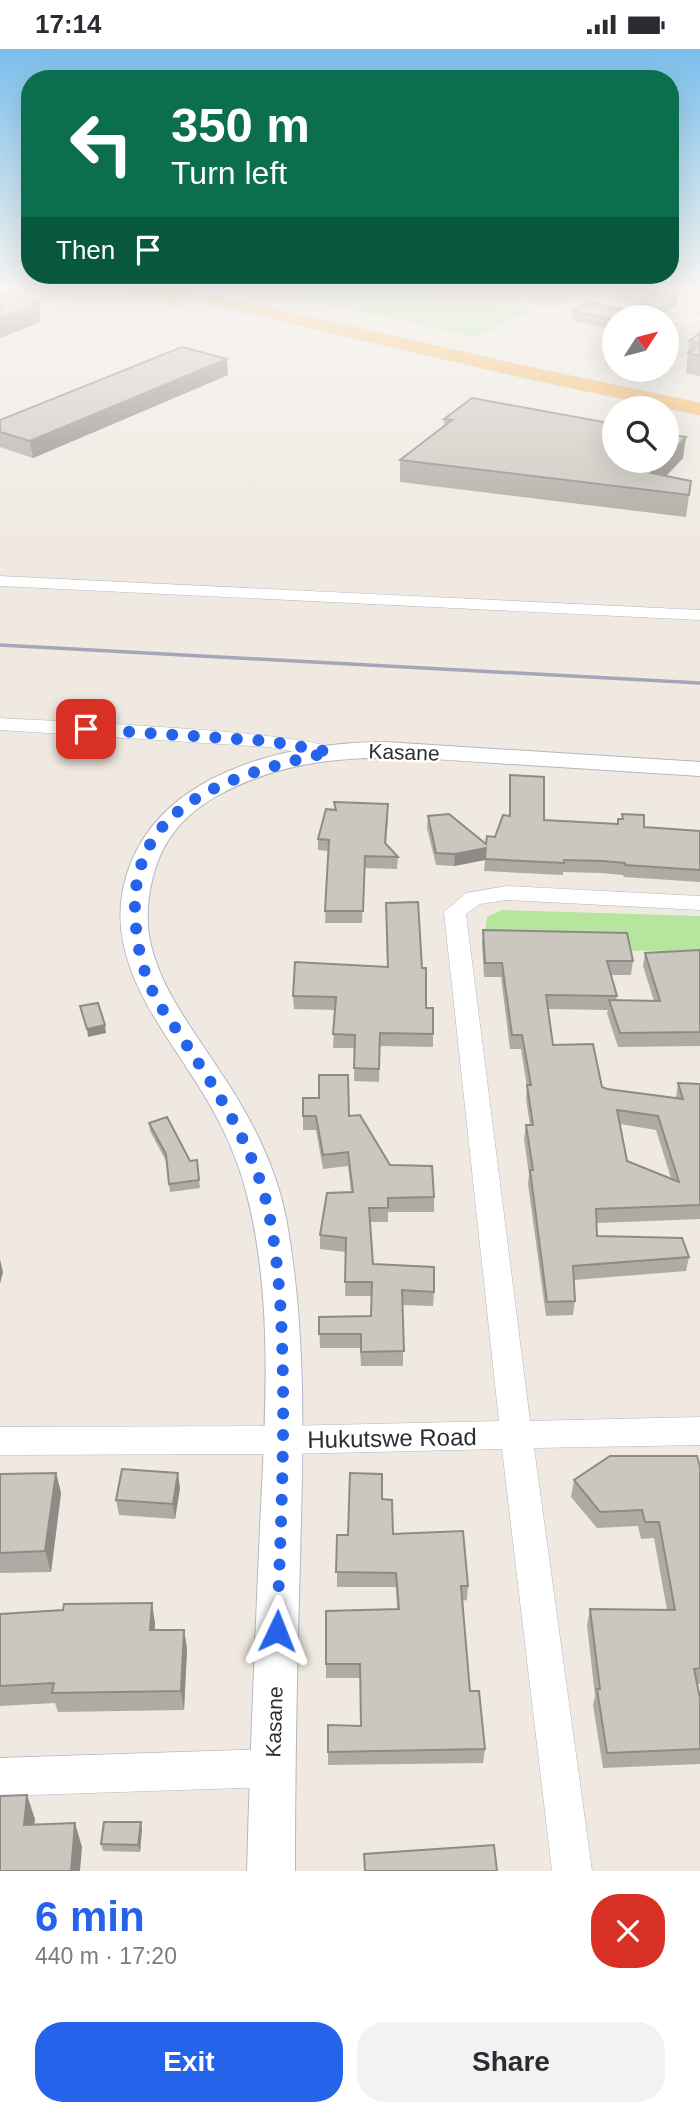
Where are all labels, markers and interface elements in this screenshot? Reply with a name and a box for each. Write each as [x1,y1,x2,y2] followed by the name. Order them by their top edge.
[35,9,102,39] text: 17:14
[56,98,147,189] icon: left
[171,98,310,152] text: 350 m
[171,155,287,191] text: Turn left
[129,231,167,269] icon: arrive
[56,235,115,265] text: Then
[602,305,679,381] north arrow
[602,305,679,473] map controls
[602,396,679,473] button: search
[56,699,116,759] pin
[67,710,105,748] icon: arrive
[368,739,440,765] street label: Kasane
[307,1423,477,1453] street label: Hukutswe Road
[240,1594,314,1668] position arrow
[261,1686,287,1758] street label: Kasane
[35,1893,145,1940] text: 6 min
[591,1894,665,1968] button: close
[35,1943,177,1969] text: 440 m · 17:20
[35,2022,343,2102] button: Exit
[357,2022,665,2102] button: Share

